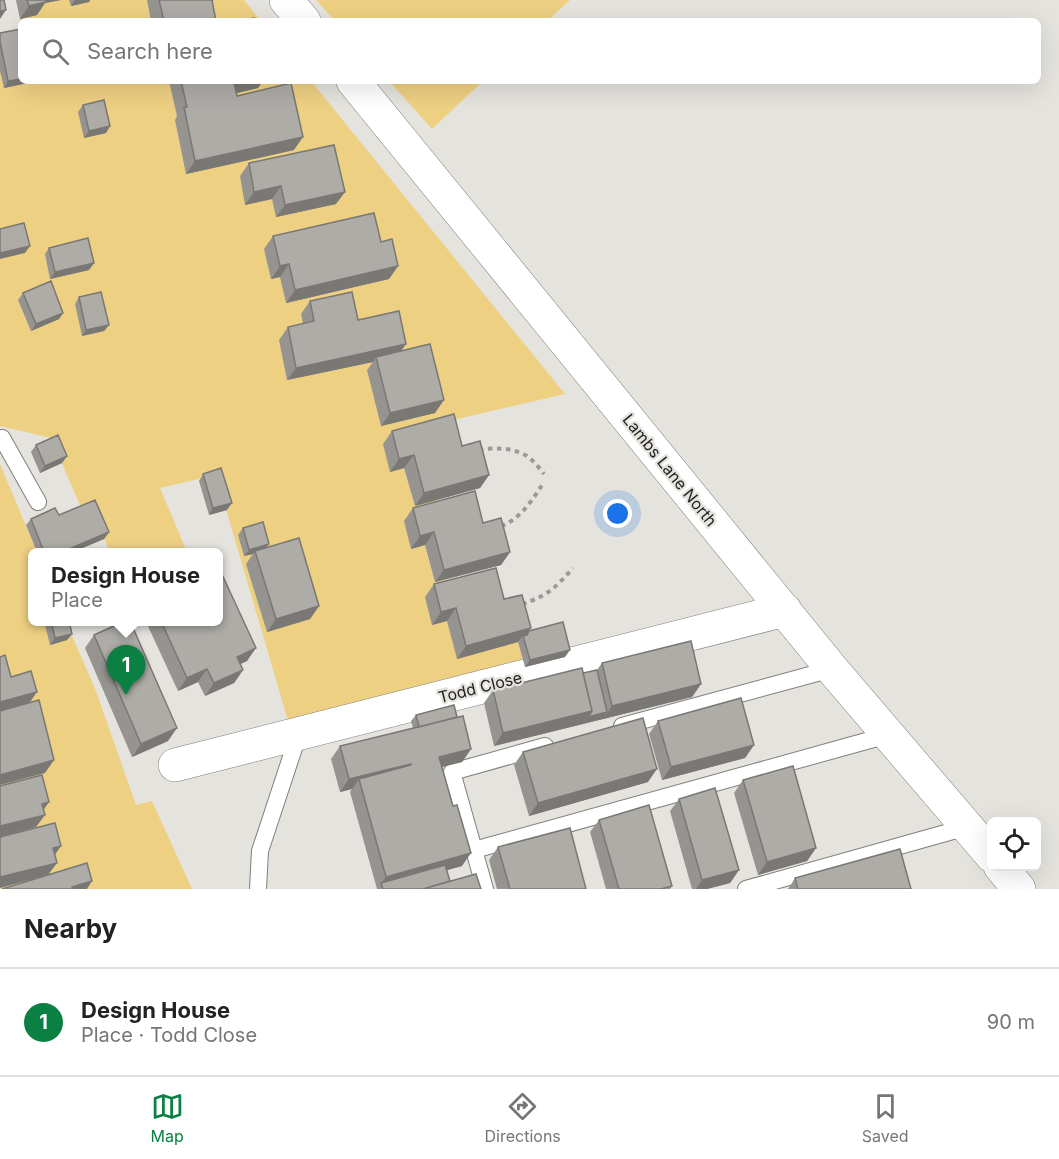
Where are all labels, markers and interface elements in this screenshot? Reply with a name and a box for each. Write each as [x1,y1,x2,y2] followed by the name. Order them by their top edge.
[18,18,1041,84] search box
[39,35,72,68] icon: search
[87,38,213,64] text: Search here
[619,410,721,530] street label: Lambs Lane North
[603,499,632,528] your location
[28,548,223,626] popup
[51,562,200,588] text: Design House
[51,588,103,612] text: Place
[106,646,146,695] pin: 1
[436,667,524,707] street label: Todd Close
[987,817,1041,871] map controls
[987,817,1041,871] button: locate
[24,913,117,944] text: Nearby
[81,997,230,1023] text: Design House
[39,1010,48,1034] text: 1
[987,1010,1035,1034] text: 90 m
[81,1023,257,1047] text: Place · Todd Close
[150,1090,184,1146] tab: Map
[485,1090,561,1146] tab: Directions
[862,1090,909,1146] tab: Saved

